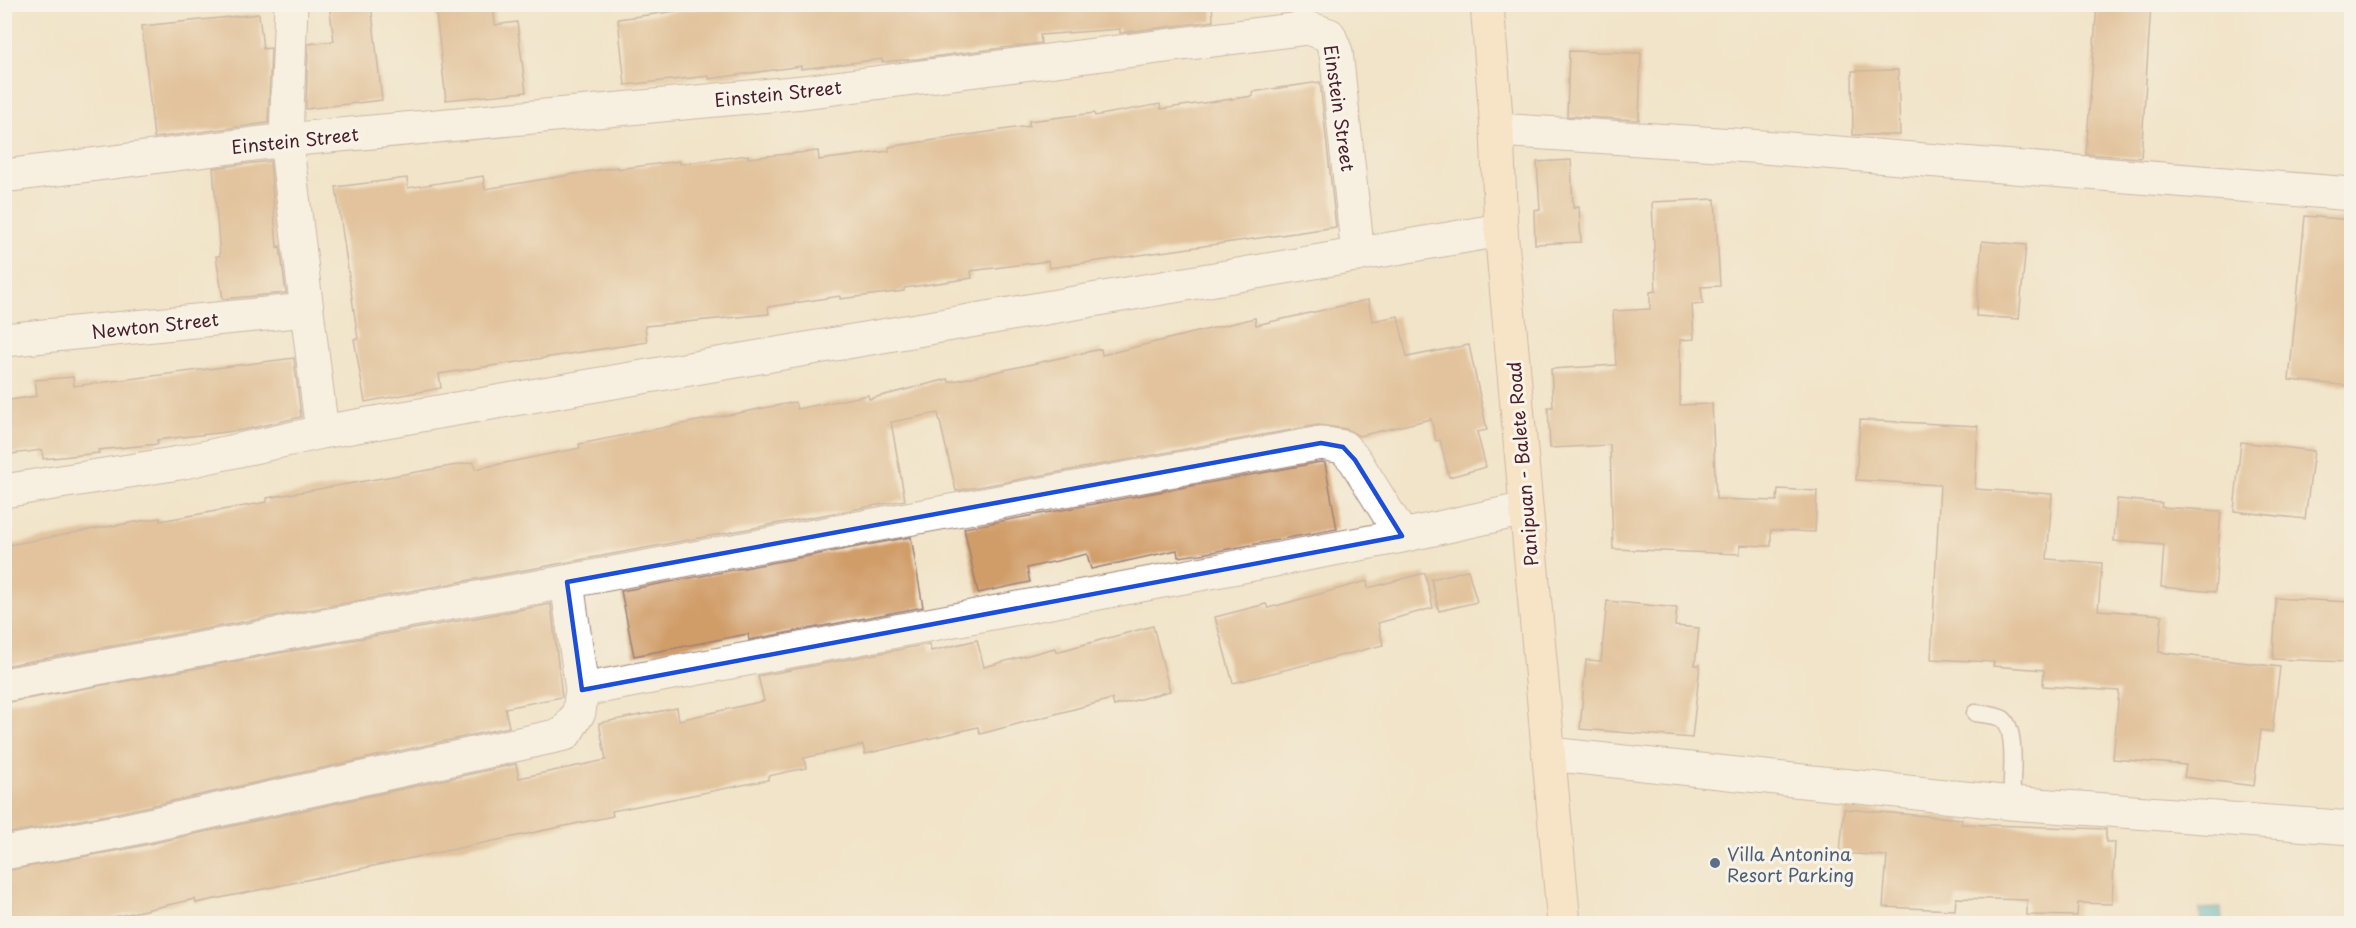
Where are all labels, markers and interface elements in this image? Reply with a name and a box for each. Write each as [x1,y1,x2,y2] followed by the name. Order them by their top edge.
[1318,43,1362,173] street label: Einstein Street
[713,73,843,113] street label: Einstein Street
[230,120,360,160] street label: Einstein Street
[90,305,220,345] street label: Newton Street
[1500,360,1544,568] street label: Panipuan - Balete Road
[1727,840,1854,888] place label: Villa Antonina Resort Parking
[1708,856,1722,870] marker: Villa Antonina Resort Parking

